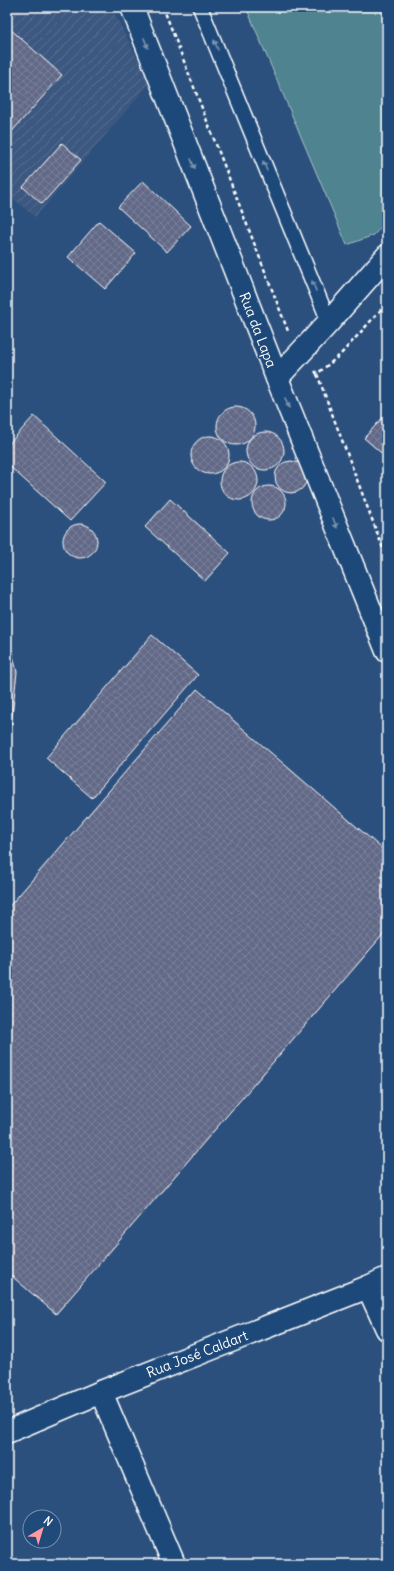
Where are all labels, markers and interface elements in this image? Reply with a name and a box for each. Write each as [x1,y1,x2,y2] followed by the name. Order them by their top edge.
[144,38,150,50] one-way arrow
[212,39,218,51] one-way arrow
[191,159,197,171] one-way arrow
[261,159,267,171] one-way arrow
[311,281,317,292] one-way arrow
[235,290,281,370] street label: Rua da Lapa
[284,397,290,409] one-way arrow
[333,518,339,530] one-way arrow
[144,1326,251,1382] street label: Rua José Caldart
[22,1509,62,1549] north arrow
[41,1513,55,1529] text: N

